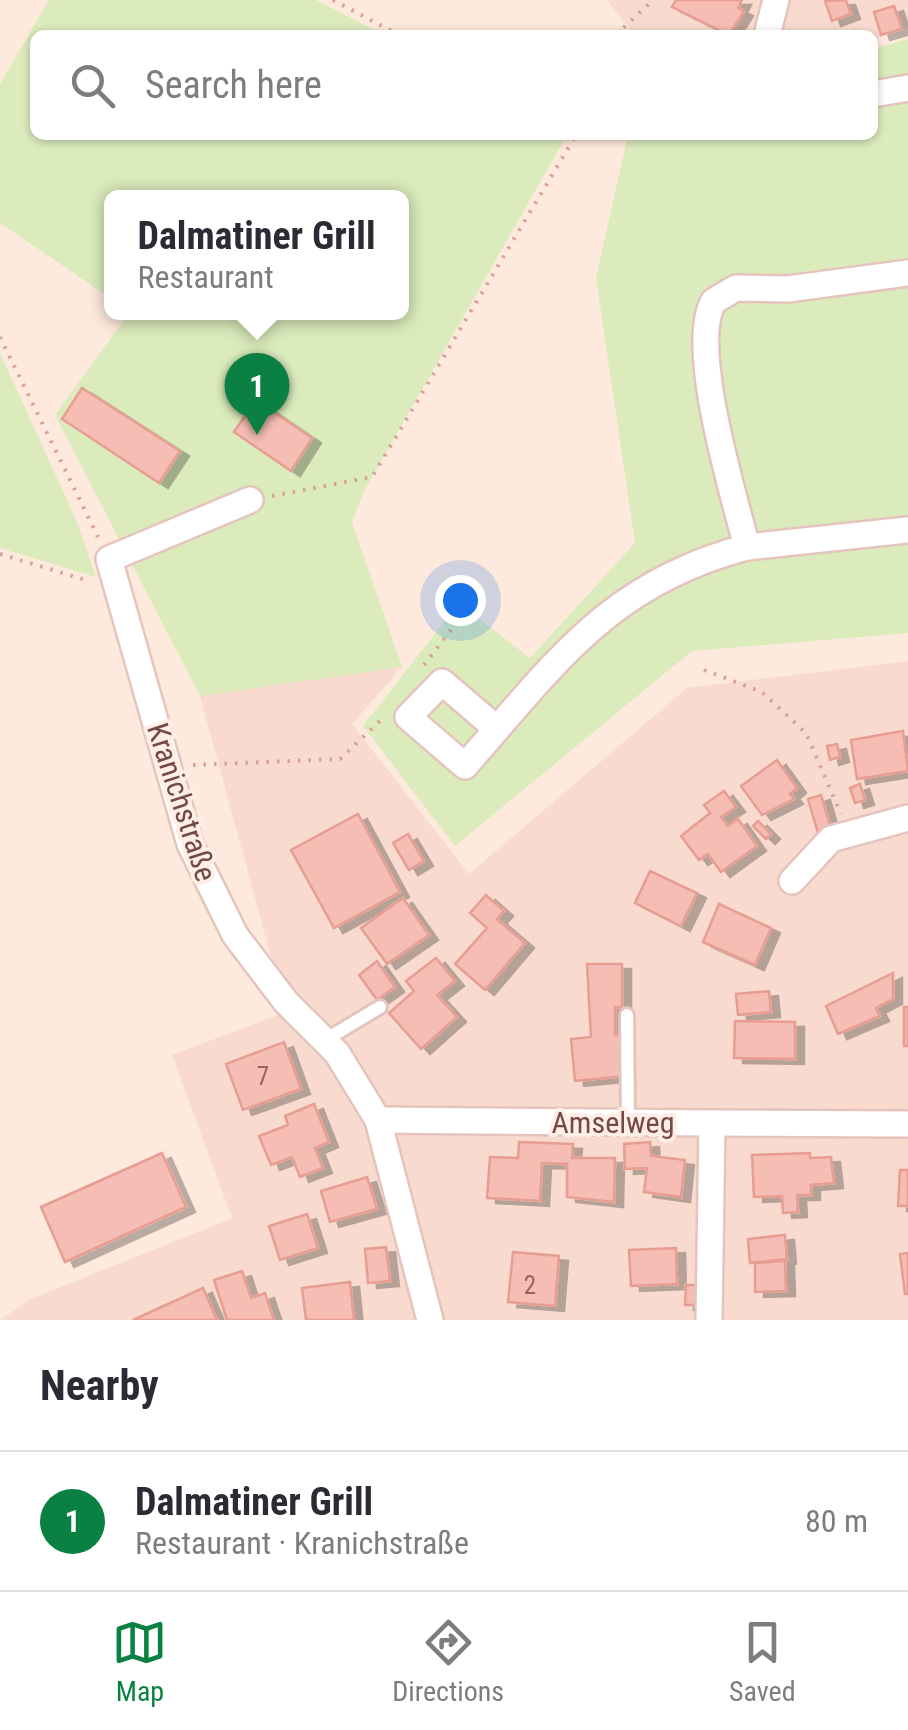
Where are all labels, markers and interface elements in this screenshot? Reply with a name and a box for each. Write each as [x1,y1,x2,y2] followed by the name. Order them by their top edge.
[30,30,878,140] search box
[65,58,120,113] icon: search
[145,63,322,107] text: Search here
[104,190,409,320] popup
[137,214,376,258] text: Dalmatiner Grill
[137,258,274,296] text: Restaurant
[224,352,290,435] pin: 1
[435,575,486,626] your location
[140,718,224,886] street label: Kranichstraße
[257,1062,269,1091] house number: 7
[552,1105,674,1140] street label: Amselweg
[524,1271,536,1300] house number: 2
[40,1361,159,1410] text: Nearby
[135,1480,373,1524] text: Dalmatiner Grill
[64,1502,81,1540] text: 1
[805,1502,868,1540] text: 80 m
[135,1524,469,1562] text: Restaurant · Kranichstraße
[112,1615,167,1708] tab: Map
[392,1615,504,1708] tab: Directions
[729,1615,796,1708] tab: Saved

